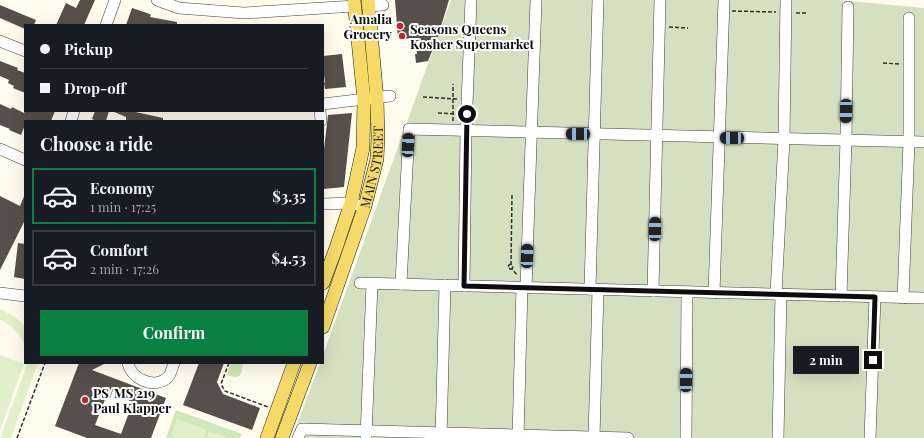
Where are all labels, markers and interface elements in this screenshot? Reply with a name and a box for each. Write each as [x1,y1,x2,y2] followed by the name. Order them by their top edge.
[343,10,392,42] place label: Amalia Grocery
[410,20,535,52] place label: Seasons Queens Kosher Supermarket
[395,21,405,31] marker: Amalia Grocery
[397,31,407,41] marker: Seasons Queens Kosher Supermarket
[64,39,113,59] text: Pickup
[64,78,126,98] text: Drop-off
[840,99,852,123] car
[458,105,476,123] route start
[356,126,386,210] street label: MAIN STREET
[566,128,590,140] car
[40,132,153,156] text: Choose a ride
[720,132,744,144] car
[401,133,415,157] car
[42,178,78,214] icon: car
[90,178,154,198] text: Economy
[272,186,306,206] text: $3.35
[90,198,156,215] text: 1 min · 17:25
[649,217,661,241] car
[42,240,78,276] icon: car
[90,240,148,260] text: Comfort
[521,244,533,268] car
[271,248,306,268] text: $4.53
[90,260,159,277] text: 2 min · 17:26
[40,310,308,356] button: Confirm
[793,346,859,374] callout: 2 min
[809,351,843,368] text: 2 min
[864,351,882,369] route end
[680,368,692,392] car
[93,384,171,416] place label: PS/MS 219 Paul Klapper
[80,395,90,405] marker: PS/MS 219 Paul Klapper

